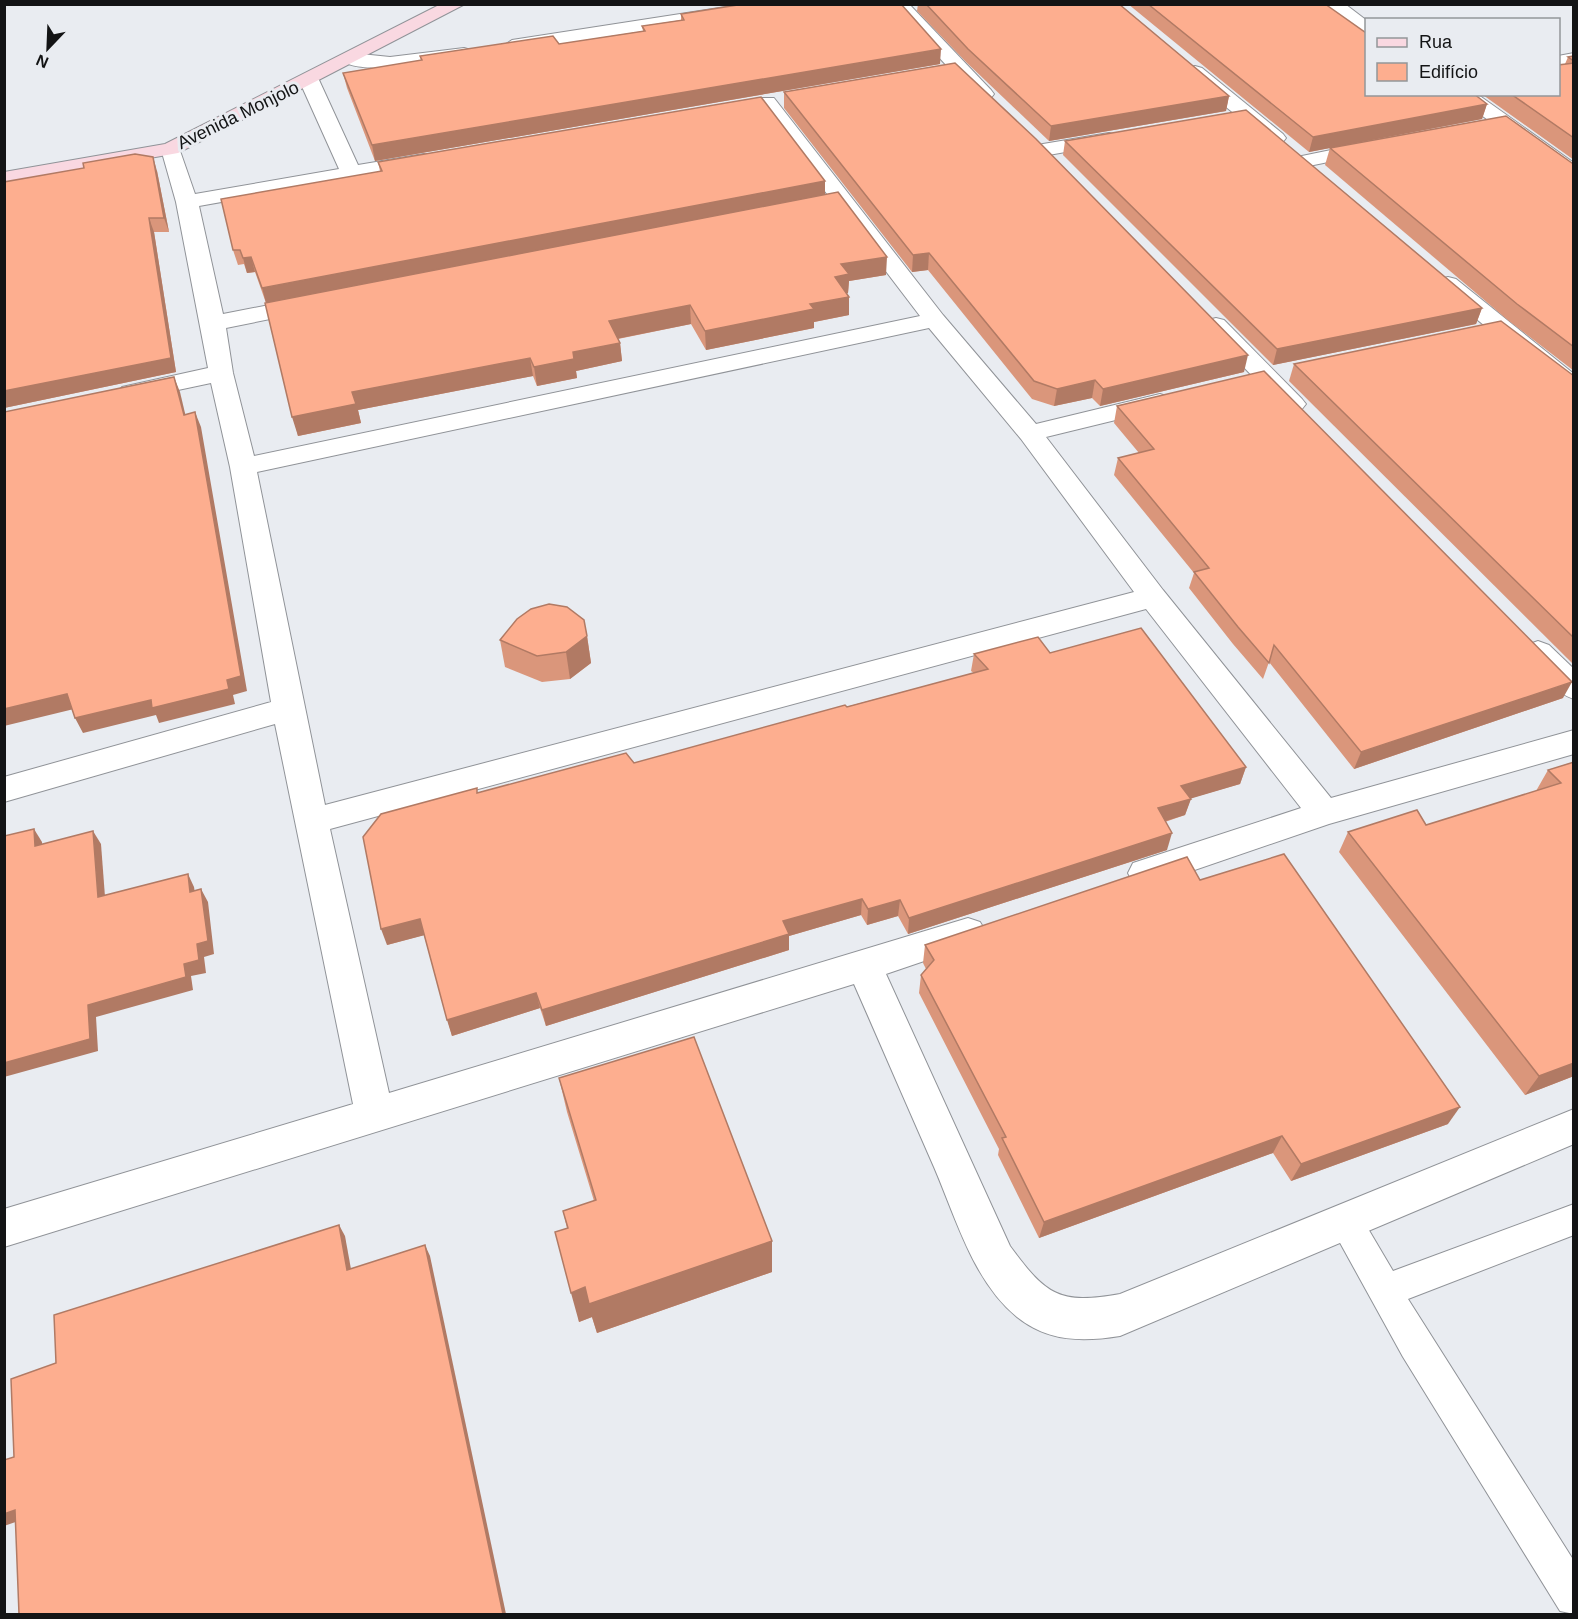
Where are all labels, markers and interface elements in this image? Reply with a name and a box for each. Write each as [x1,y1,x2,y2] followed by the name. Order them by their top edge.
[18,18,78,78] north arrow
[1365,18,1560,96] legend
[1419,32,1453,52] text: Rua
[34,51,51,71] text: N
[1419,62,1478,82] text: Edifício
[174,77,302,153] street label: Avenida Monjolo

